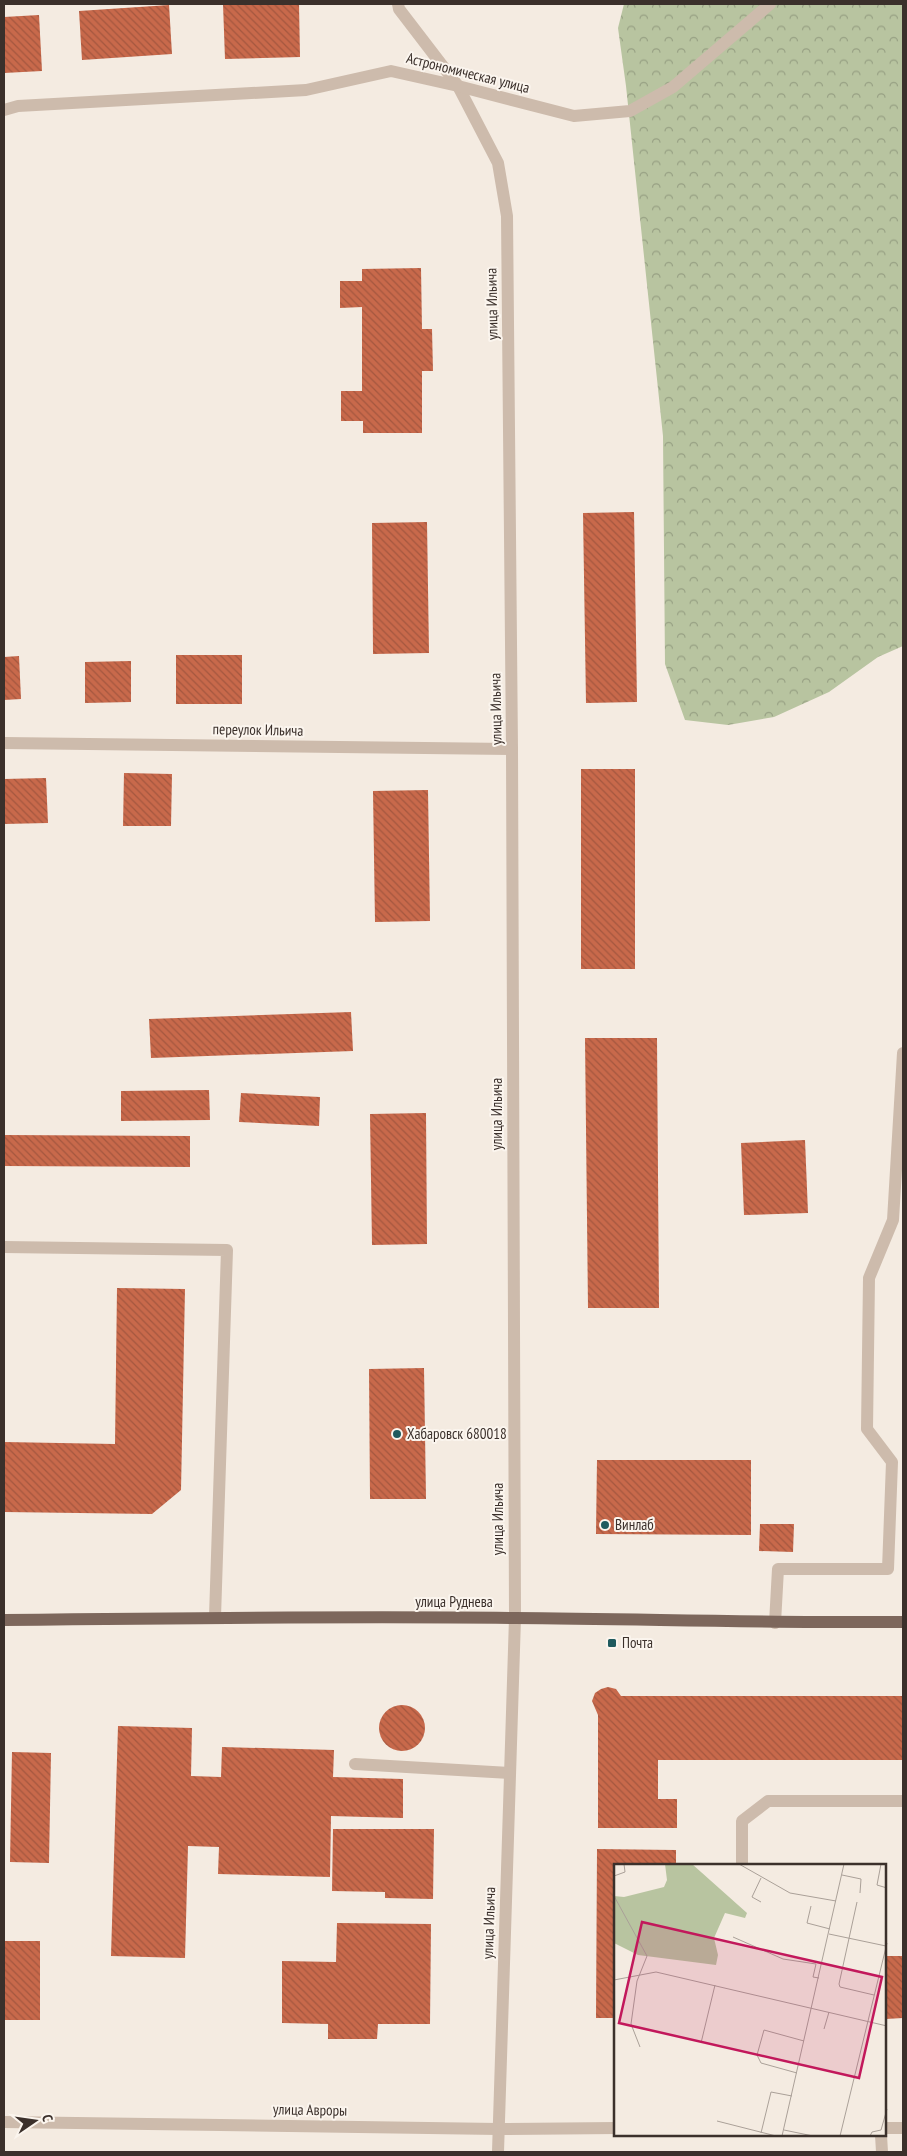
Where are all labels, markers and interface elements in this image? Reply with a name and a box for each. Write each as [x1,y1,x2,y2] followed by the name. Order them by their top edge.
[405,48,532,97] street label: Астрономическая улица
[481,268,502,340] street label: улица Ильича
[485,673,506,745] street label: улица Ильича
[213,719,303,740] street label: переулок Ильича
[487,1078,506,1150] street label: улица Ильича
[407,1424,507,1443] place label: Хабаровск 680018
[391,1428,403,1440] marker: Хабаровск 680018
[488,1483,507,1555] street label: улица Ильича
[615,1515,654,1534] place label: Винлаб
[599,1519,611,1531] marker: Винлаб
[415,1592,493,1611] street label: улица Руднева
[622,1633,653,1652] place label: Почта
[606,1637,618,1649] marker: Почта
[614,1864,887,2136] inset map
[478,1886,499,1959] street label: улица Ильича
[10,2096,60,2146] north arrow
[273,2099,347,2120] street label: улица Авроры
[38,2113,57,2124] text: С

